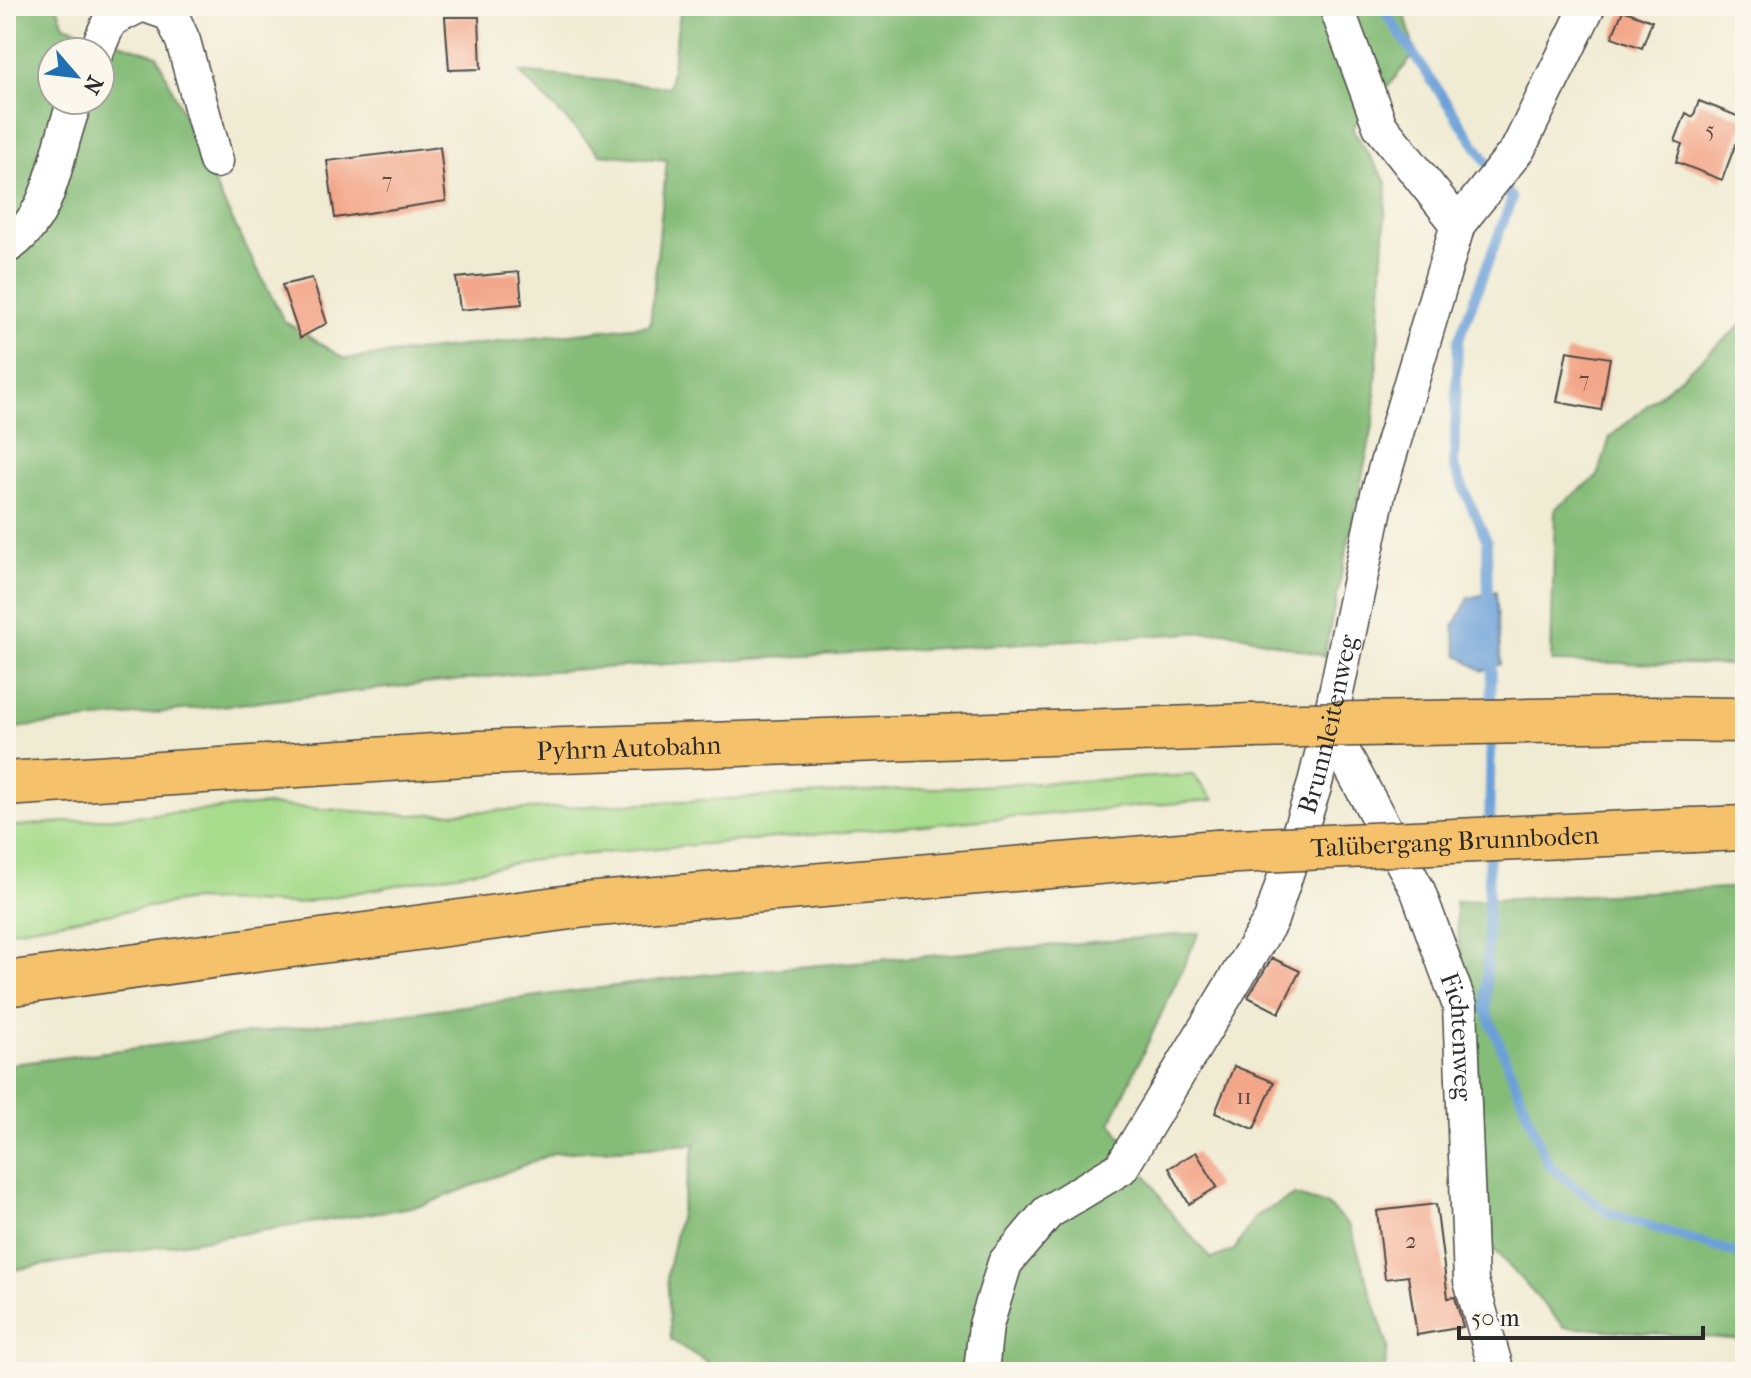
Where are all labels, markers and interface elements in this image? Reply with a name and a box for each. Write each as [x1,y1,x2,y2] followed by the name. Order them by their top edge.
[36,36,116,116] north arrow
[77,71,108,99] text: N
[1705,117,1715,143] house number: 5
[382,168,392,194] house number: 7
[1579,367,1589,393] house number: 7
[1291,631,1364,817] street label: Brunnleitenweg
[536,729,722,767] street label: Pyhrn Autobahn
[1310,819,1600,863] street label: Talübergang Brunnboden
[1434,968,1479,1103] street label: Fichtenweg
[1236,1084,1252,1110] house number: 11
[1405,1228,1417,1254] house number: 2
[1459,1290,1703,1340] scale bar
[1471,1304,1520,1332] text: 50 m

